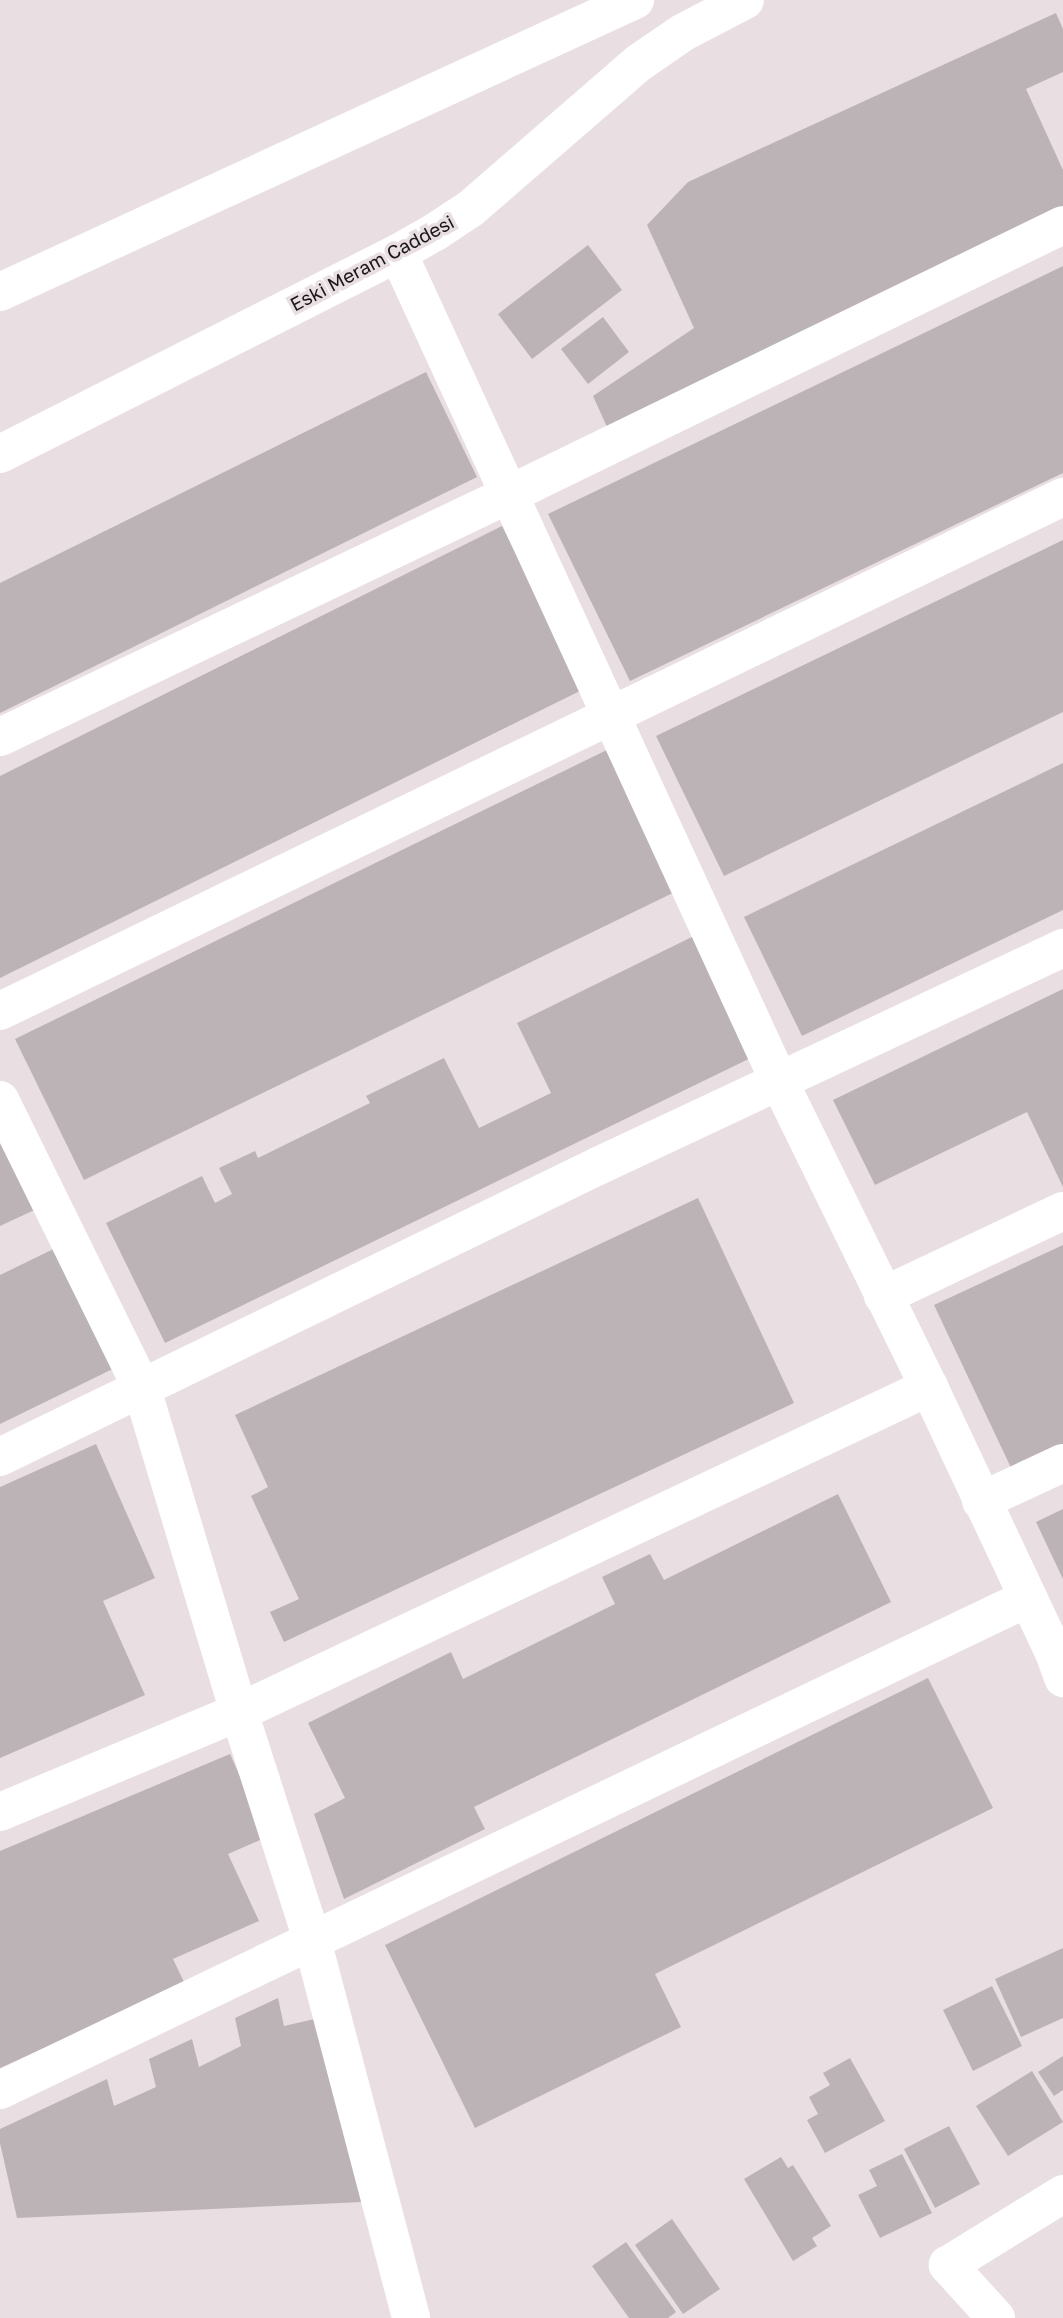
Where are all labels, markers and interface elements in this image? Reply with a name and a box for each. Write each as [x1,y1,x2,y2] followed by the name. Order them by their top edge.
[286,210,458,316] street label: Eski Meram Caddesi

